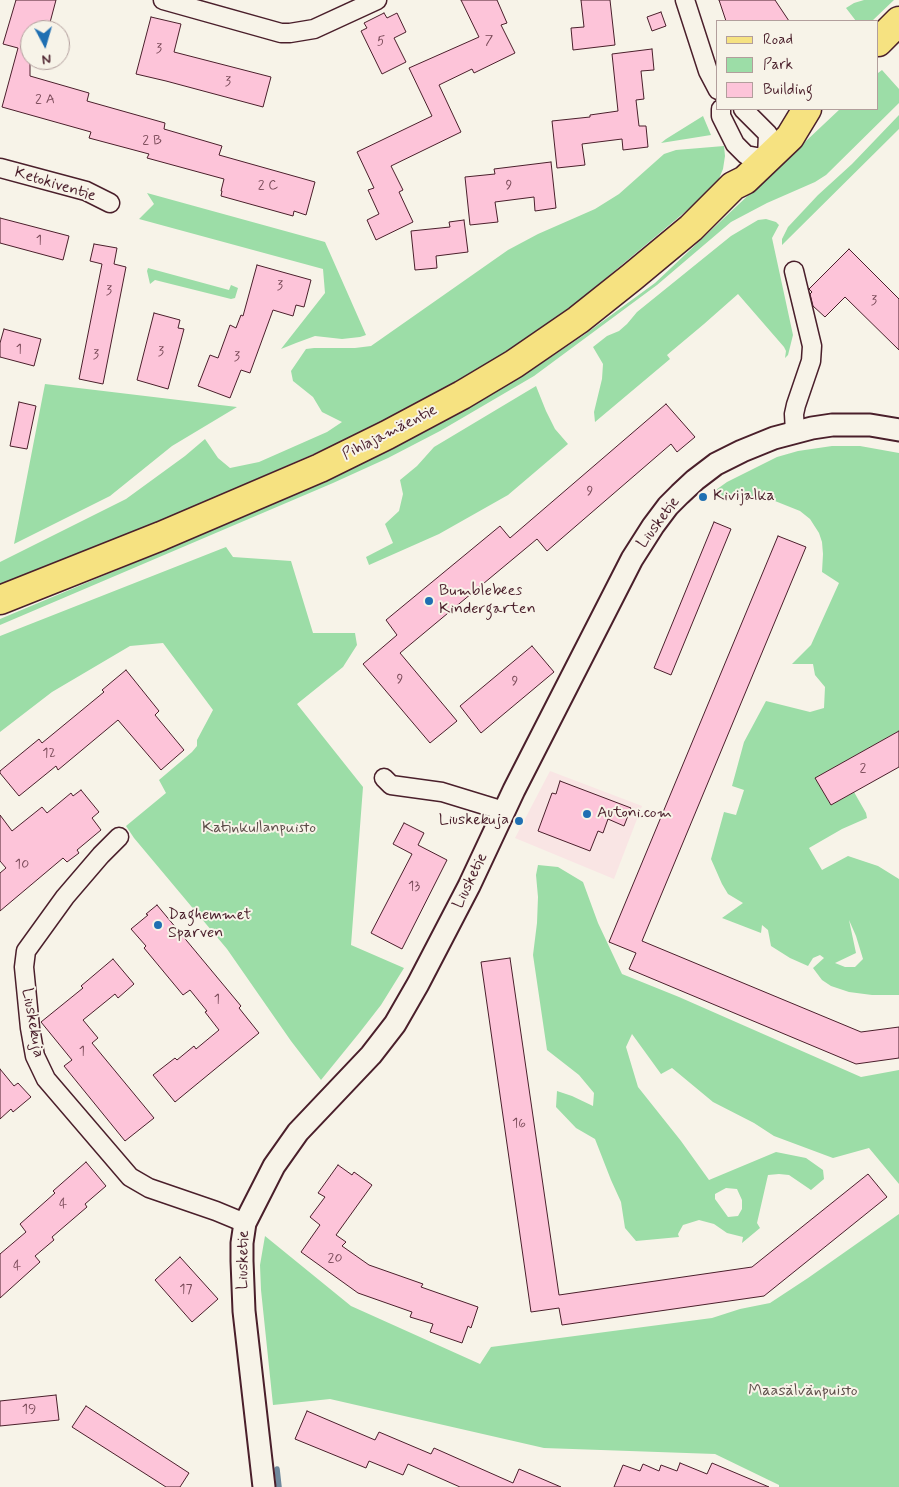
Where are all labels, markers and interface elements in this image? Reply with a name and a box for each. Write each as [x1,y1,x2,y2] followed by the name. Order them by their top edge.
[20,20,70,70] north arrow
[716,20,879,110] legend
[763,30,793,50] text: Road
[485,33,493,49] house number: 7
[377,34,385,50] house number: 5
[156,41,162,57] house number: 3
[41,49,52,68] text: N
[763,55,793,75] text: Park
[225,74,231,90] house number: 3
[763,80,813,100] text: Building
[35,92,55,108] house number: 2 A
[142,133,162,149] house number: 2 B
[12,164,98,206] street label: Ketokiventie
[258,178,278,194] house number: 2 C
[506,178,512,194] house number: 9
[36,233,42,249] house number: 1
[277,278,283,294] house number: 3
[106,283,112,299] house number: 3
[871,293,877,309] house number: 3
[16,342,22,358] house number: 1
[158,344,164,360] house number: 3
[93,347,99,363] house number: 3
[234,349,240,365] house number: 3
[339,401,441,465] street label: Pihlajamäentie
[587,484,593,500] house number: 9
[713,487,775,507] place label: Kivijalka
[697,491,709,503] marker: Kivijalka
[633,493,685,553] street label: Liusketie
[439,582,536,620] place label: Bumblebees Kindergarten
[423,595,435,607] marker: Bumblebees Kindergarten
[397,672,403,688] house number: 9
[512,674,518,690] house number: 9
[42,746,56,762] house number: 12
[860,761,866,777] house number: 2
[597,804,672,824] place label: Autoni.com
[581,808,593,820] marker: Autoni.com
[439,811,509,831] place label: Liuskekuja
[513,815,525,827] marker: Liuskekuja
[202,819,316,839] park label: Katinkullanpuisto
[449,850,493,912] street label: Liusketie
[15,857,29,873] house number: 10
[408,879,420,895] house number: 13
[168,906,251,944] place label: Daghemmet Sparven
[152,919,164,931] marker: Daghemmet Sparven
[16,987,48,1059] street label: Liuskekuja
[214,992,220,1008] house number: 1
[79,1044,85,1060] house number: 1
[512,1116,526,1132] house number: 16
[59,1197,67,1213] house number: 4
[234,1230,254,1290] street label: Liusketie
[328,1251,342,1267] house number: 20
[13,1259,21,1275] house number: 4
[179,1282,193,1298] house number: 17
[748,1382,858,1402] park label: Maasälvänpuisto
[22,1402,36,1418] house number: 19

